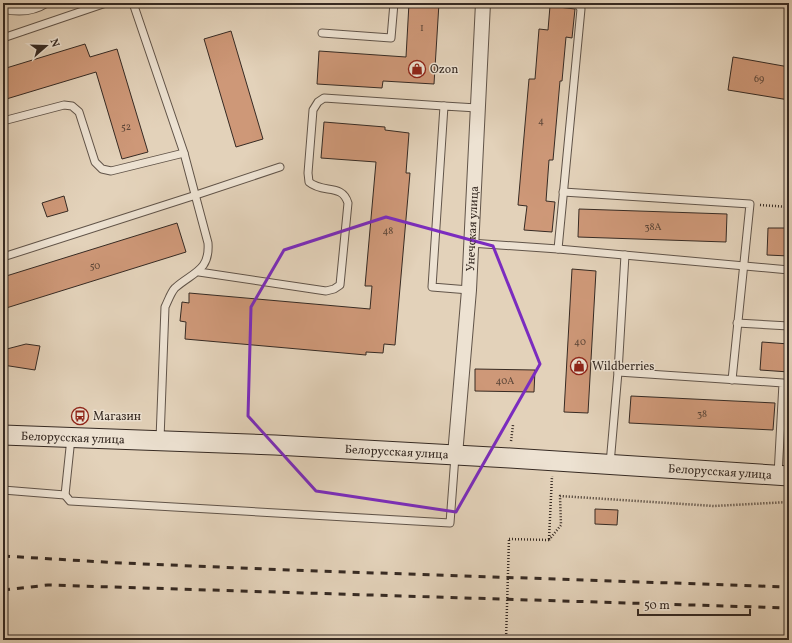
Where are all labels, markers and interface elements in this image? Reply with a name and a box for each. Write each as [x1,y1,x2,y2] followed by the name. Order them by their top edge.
[420,21,424,35] house number: 1
[26,26,66,66] north arrow
[46,37,62,49] text: N
[407,59,427,79] shop icon: Ozon
[430,62,458,78] place label: Ozon
[754,72,764,86] house number: 69
[538,114,544,128] house number: 4
[121,120,131,134] house number: 52
[463,185,483,272] street label: Унечская улица
[644,220,662,234] house number: 38А
[383,224,393,238] house number: 48
[90,259,100,273] house number: 50
[574,335,586,349] house number: 40
[569,356,589,376] shop icon: Wildberries
[592,359,654,375] place label: Wildberries
[496,374,514,388] house number: 40А
[70,406,90,426] bus stop icon: Магазин
[697,407,707,421] house number: 38
[93,409,141,425] place label: Магазин
[21,429,125,448] street label: Белорусская улица
[344,442,449,464] street label: Белорусская улица
[667,461,772,484] street label: Белорусская улица
[638,591,750,617] scale bar
[644,598,670,614] text: 50 m

